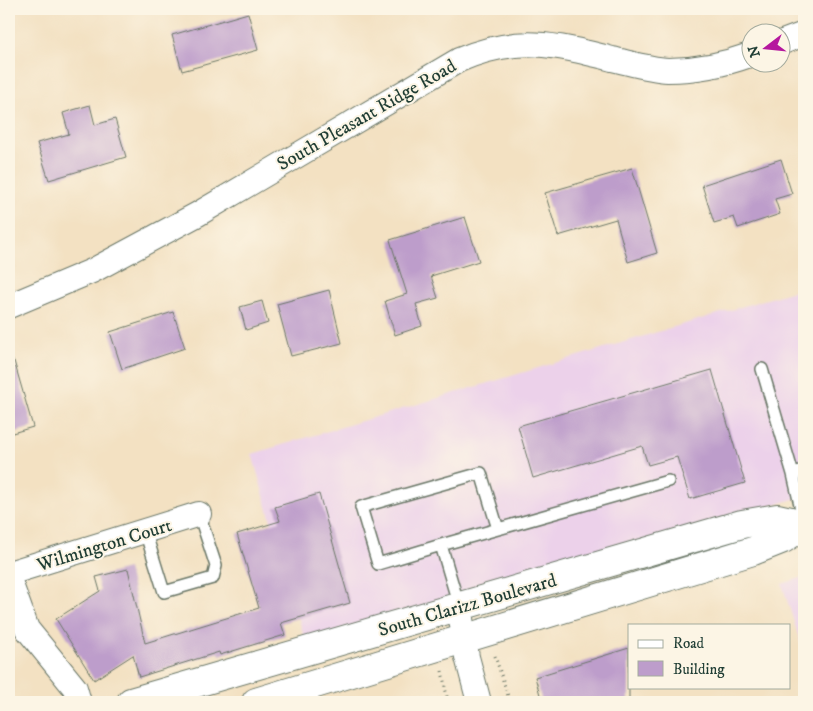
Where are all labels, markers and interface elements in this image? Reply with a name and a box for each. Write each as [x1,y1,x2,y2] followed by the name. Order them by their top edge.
[740,22,790,72] north arrow
[744,43,765,59] text: N
[273,54,461,176] street label: South Pleasant Ridge Road
[33,514,175,577] street label: Wilmington Court
[376,569,560,642] street label: South Clarizz Boulevard
[628,624,790,688] legend
[673,634,705,653] text: Road
[673,660,725,679] text: Building

